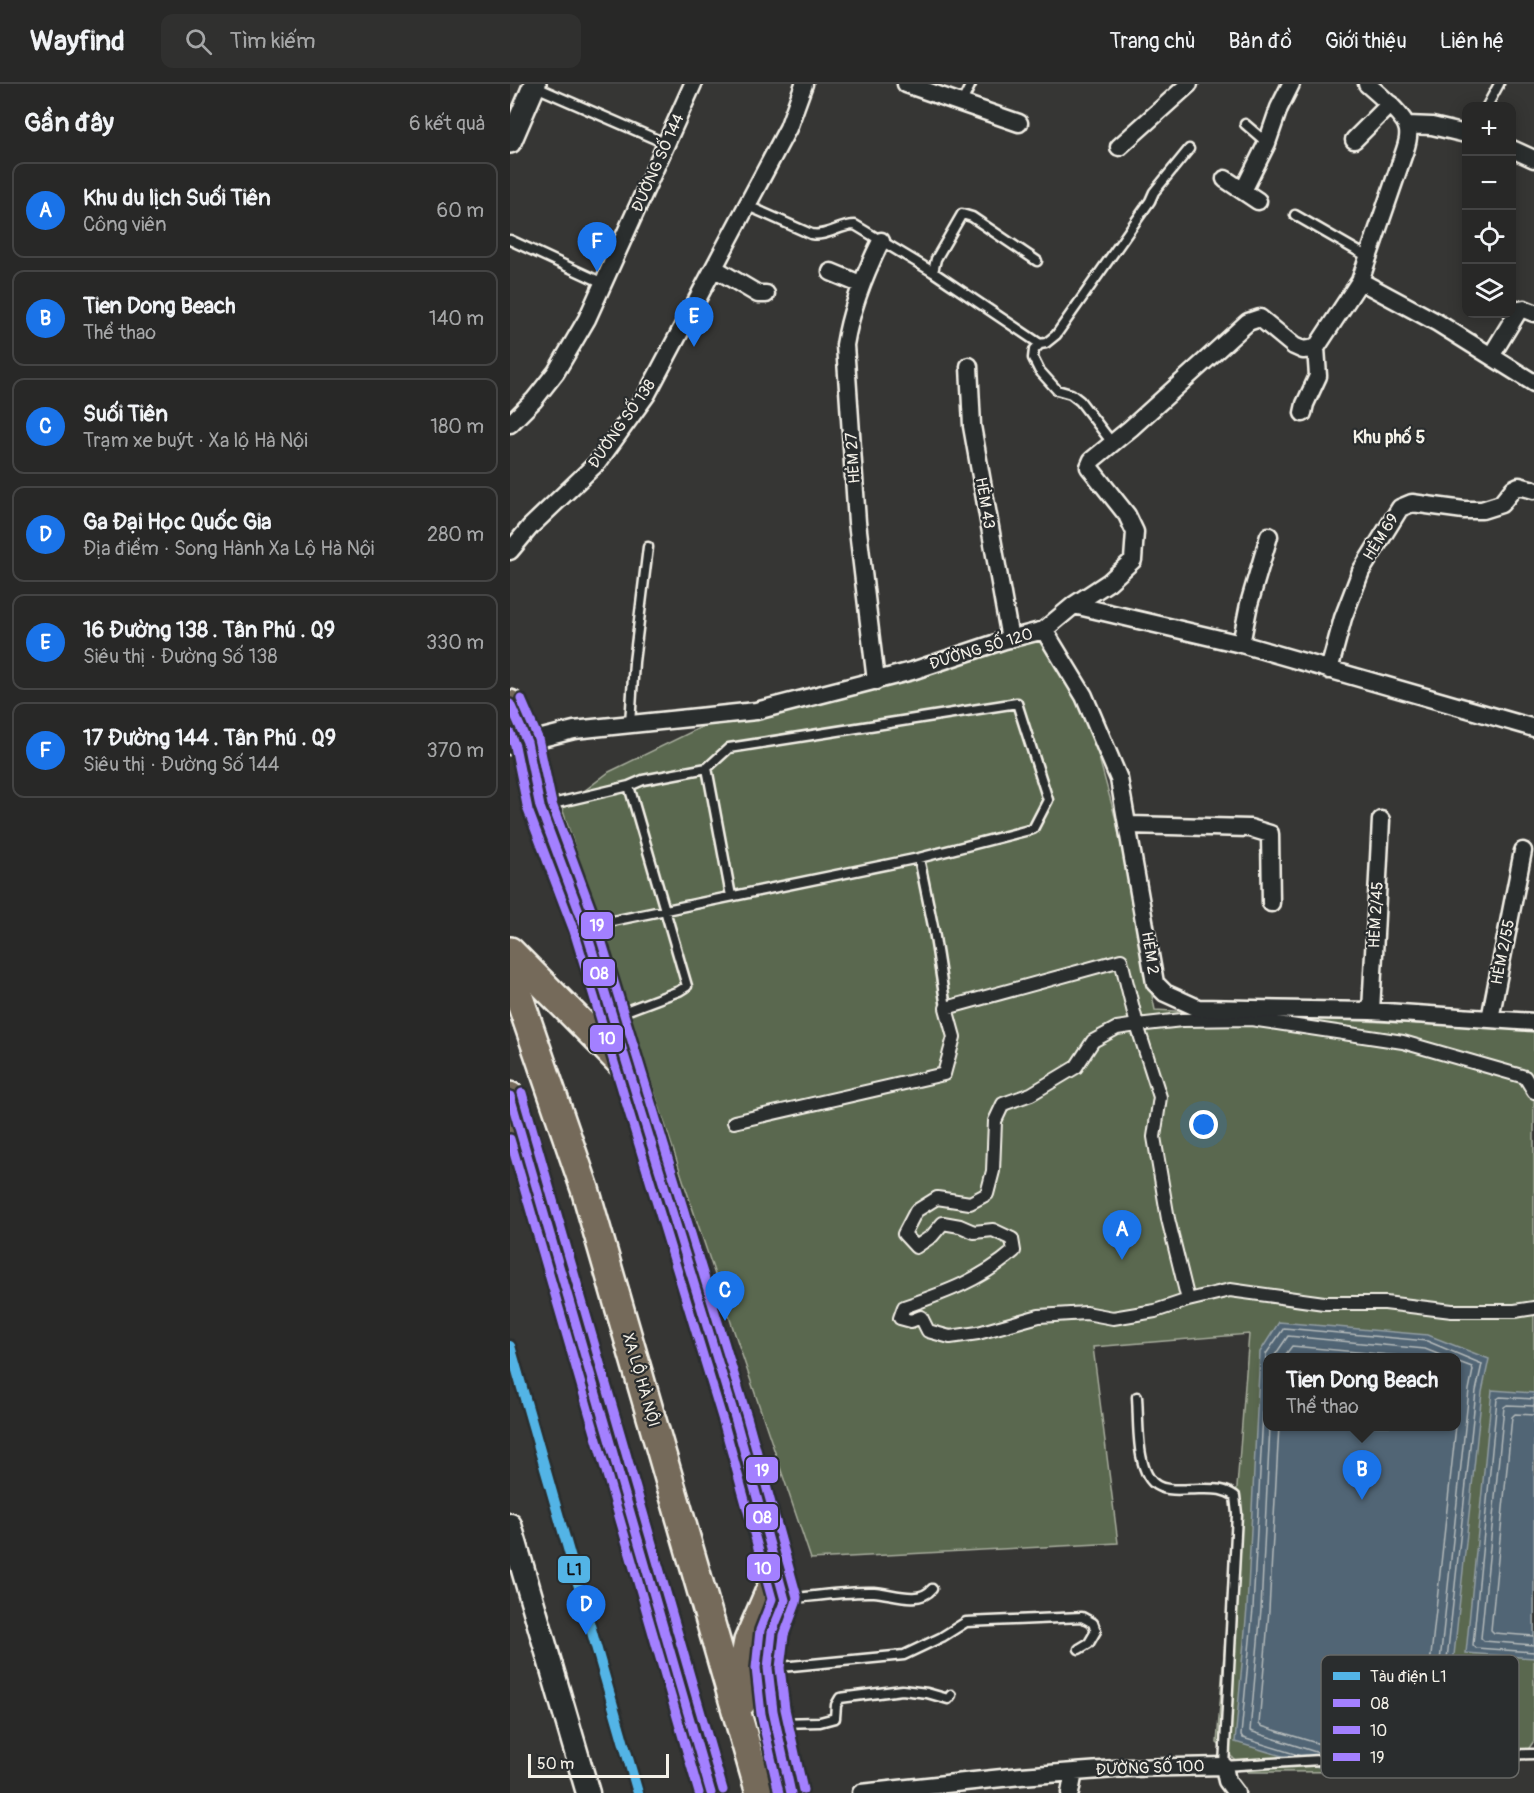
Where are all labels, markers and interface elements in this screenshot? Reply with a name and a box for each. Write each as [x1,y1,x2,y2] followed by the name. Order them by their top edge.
[161,14,581,68] search box
[30,24,125,59] text: Wayfind
[182,25,215,58] icon: search
[230,27,316,55] text: Tìm kiếm
[1110,28,1196,55] text: Trang chủ
[1229,28,1292,55] text: Bản đồ
[1325,28,1407,55] text: Giới thiệu
[1440,28,1504,55] text: Liên hệ
[1462,102,1516,318] map controls
[1462,102,1516,156] button: +
[24,107,114,139] text: Gần đây
[625,109,689,215] street label: ĐƯỜNG SỐ 144
[409,111,486,136] text: 6 kết quả
[1462,156,1516,210] button: −
[83,184,271,212] text: Khu du lịch Suối Tiên
[39,198,52,223] text: A
[437,198,484,223] text: 60 m
[1462,210,1516,264] button: locate
[83,212,167,237] text: Công viên
[578,222,616,272] pin: F
[1462,264,1516,318] button: layers
[83,292,235,320] text: Tien Dong Beach
[674,298,714,347] pin: E
[40,306,51,331] text: B
[429,306,484,331] text: 140 m
[83,320,156,345] text: Thể thao
[581,374,660,472] street label: ĐƯỜNG SỐ 138
[83,400,168,428] text: Suối Tiên
[39,414,52,439] text: C
[430,414,484,439] text: 180 m
[1353,426,1426,449] district label: Khu phố 5
[83,428,308,453] text: Trạm xe buýt · Xa lộ Hà Nội
[841,431,865,484] street label: HẺM 27
[971,476,999,531] street label: HẺM 43
[83,508,271,536] text: Ga Đại Học Quốc Gia
[1359,510,1403,564] street label: HẺM 69
[39,522,52,547] text: D
[427,522,484,547] text: 280 m
[83,536,374,561] text: Địa điểm · Song Hành Xa Lộ Hà Nội
[83,616,335,644] text: 16 Đường 138 . Tân Phú . Q9
[926,621,1035,674] street label: ĐƯỜNG SỐ 120
[40,630,51,655] text: E
[426,630,484,655] text: 330 m
[83,644,277,669] text: Siêu thị · Đường Số 138
[83,724,336,752] text: 17 Đường 144 . Tân Phú . Q9
[39,738,52,763] text: F
[427,738,484,763] text: 370 m
[83,752,279,777] text: Siêu thị · Đường Số 144
[1364,881,1388,949] street label: HẺM 2/45
[580,911,614,940] line badge: 19
[590,916,604,936] text: 19
[1487,918,1519,986] street label: HẺM 2/55
[1137,930,1163,976] street label: HẺM 2
[582,958,616,987] line badge: 08
[590,964,609,984] text: 08
[589,1024,624,1053] line badge: 10
[598,1029,616,1049] text: 10
[1189,1110,1218,1139] your location
[1102,1210,1142,1260] pin: A
[706,1272,744,1321] pin: C
[618,1330,665,1429] street label: XA LỘ HÀ NỘI
[1263,1353,1461,1431] popup
[1286,1366,1438,1394] text: Tien Dong Beach
[1286,1394,1359,1419] text: Thể thao
[1342,1450,1382,1500] pin: B
[745,1456,779,1484] line badge: 19
[755,1461,769,1481] text: 19
[745,1503,779,1531] line badge: 08
[753,1508,772,1528] text: 08
[746,1553,781,1582] line badge: 10
[557,1555,591,1584] line badge: L1
[754,1559,772,1579] text: 10
[566,1560,582,1580] text: L1
[566,1586,606,1635] pin: D
[1321,1655,1519,1778] legend
[1370,1667,1447,1687] text: Tàu điện L1
[1370,1694,1389,1714] text: 08
[1370,1721,1387,1741] text: 10
[1370,1748,1385,1768] text: 19
[528,1751,669,1778] scale bar
[1095,1753,1205,1780] street label: ĐƯỜNG SỐ 100
[537,1754,574,1774] text: 50 m

